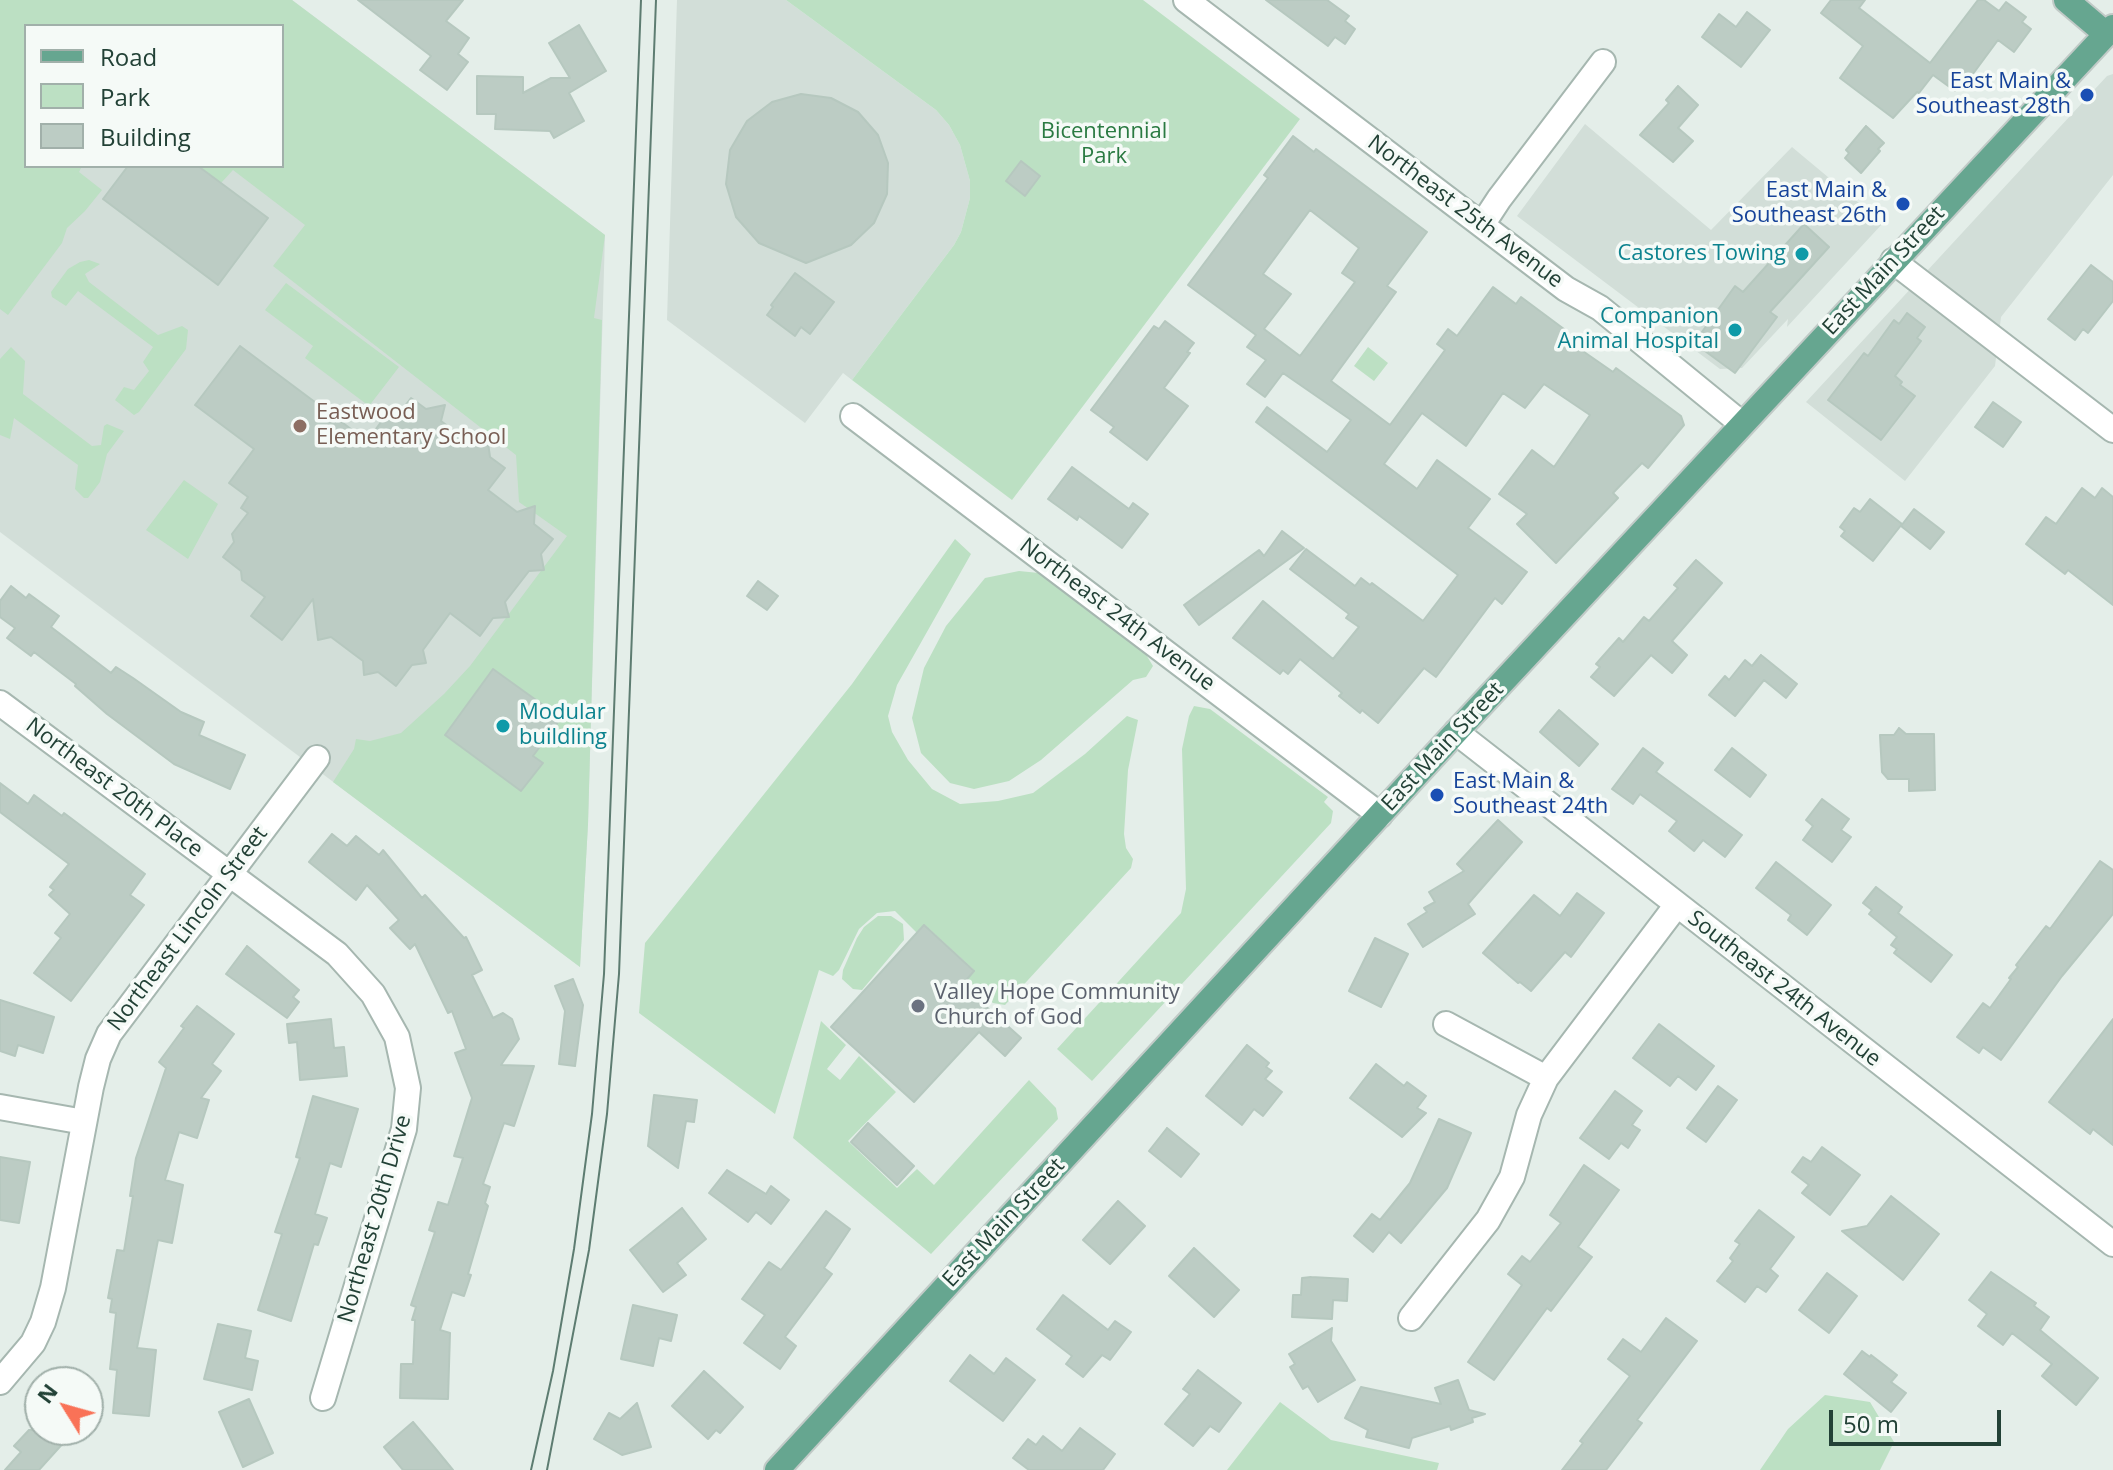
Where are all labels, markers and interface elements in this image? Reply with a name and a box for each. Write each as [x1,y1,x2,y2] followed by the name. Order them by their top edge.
[24,24,284,168] legend
[100,40,157,73] text: Road
[1916,69,2071,120] place label: East Main & Southeast 28th
[100,80,150,113] text: Park
[2078,86,2096,104] marker: East Main & Southeast 28th
[1041,119,1167,170] park label: Bicentennial Park
[100,120,191,153] text: Building
[1362,130,1568,294] street label: Northeast 25th Avenue
[1732,178,1887,230] place label: East Main & Southeast 26th
[1894,195,1912,213] marker: East Main & Southeast 26th
[1817,201,1951,341] street label: East Main Street
[1617,241,1786,267] place label: Castores Towing
[1793,245,1811,263] marker: Castores Towing
[1558,304,1719,356] place label: Companion Animal Hospital
[1726,321,1744,339] marker: Companion Animal Hospital
[316,400,506,452] place label: Eastwood Elementary School
[291,417,309,435] marker: Eastwood Elementary School
[1014,533,1220,697] street label: Northeast 24th Avenue
[1376,677,1510,817] street label: East Main Street
[519,700,607,752] place label: Modular buildling
[20,713,208,863] street label: Northeast 20th Place
[494,717,512,735] marker: Modular buildling
[1453,769,1608,820] place label: East Main & Southeast 24th
[1428,786,1446,804] marker: East Main & Southeast 24th
[102,822,274,1036] street label: Northeast Lincoln Street
[1682,905,1886,1073] street label: Southeast 24th Avenue
[934,980,1180,1032] place label: Valley Hope Community Church of God
[909,997,927,1015] marker: Valley Hope Community Church of God
[333,1112,417,1326] street label: Northeast 20th Drive
[937,1153,1071,1293] street label: East Main Street
[24,1366,104,1446] north arrow
[29,1377,64,1409] text: N
[1833,1394,2005,1444] scale bar
[1843,1407,1899,1440] text: 50 m

